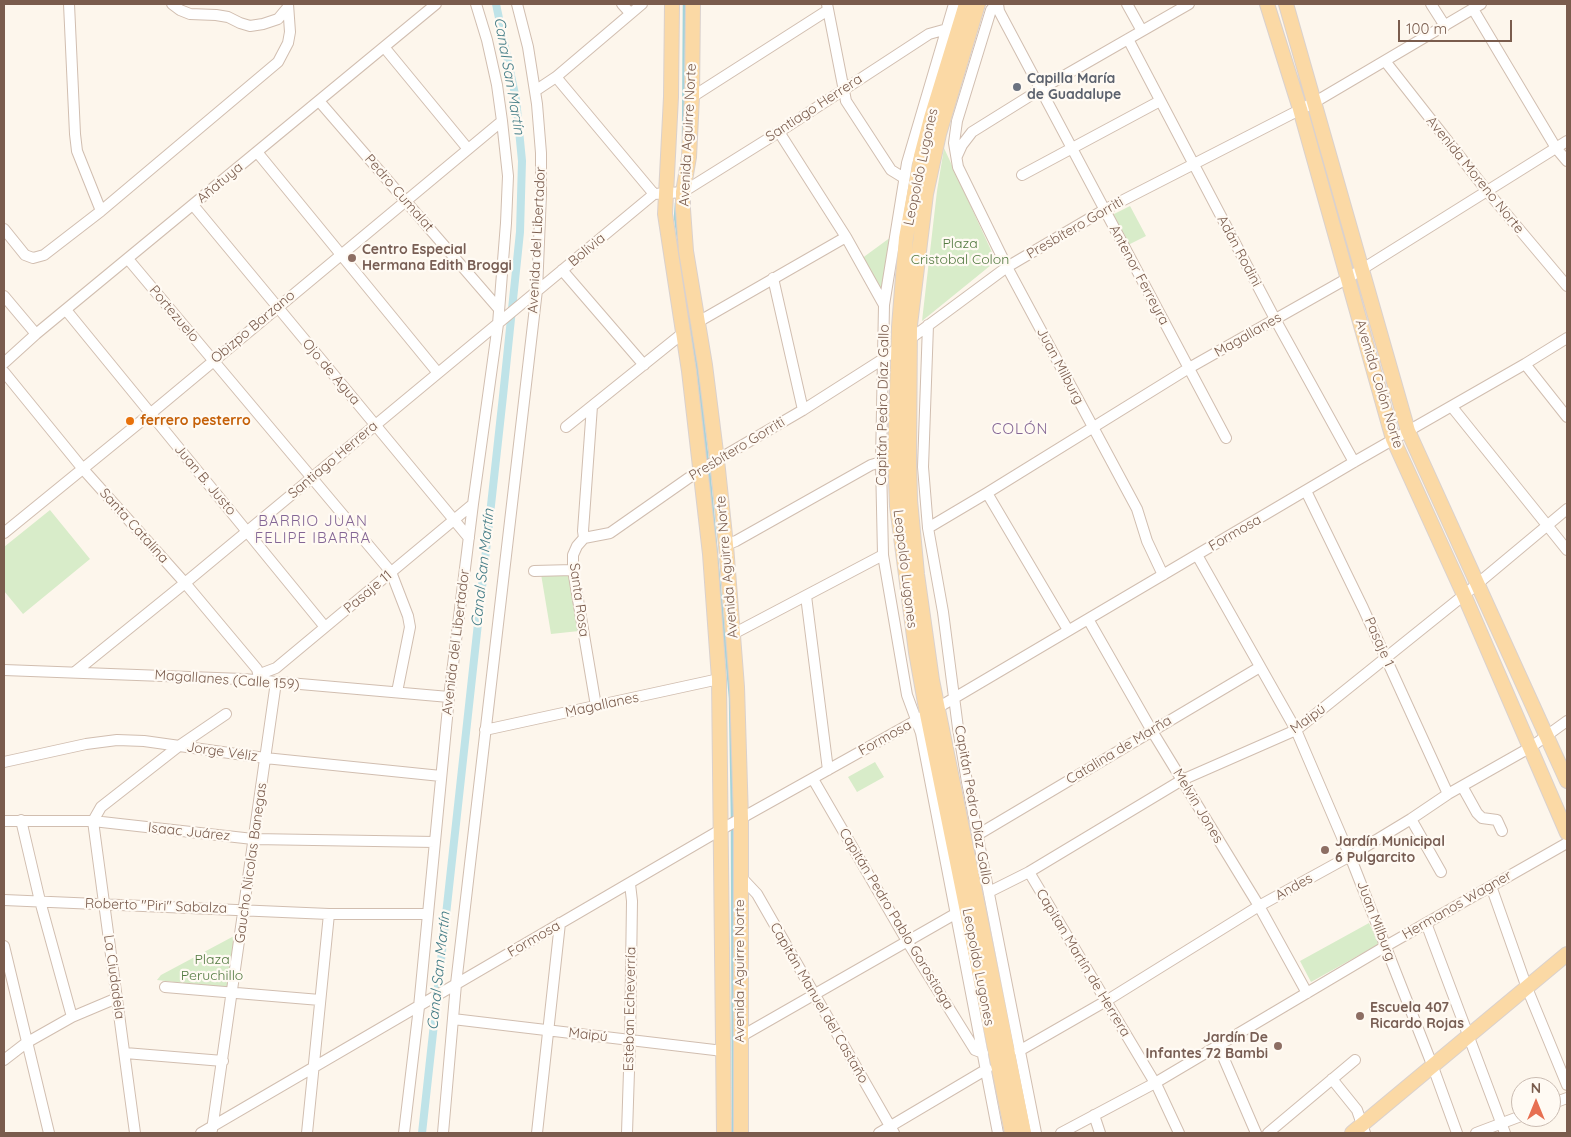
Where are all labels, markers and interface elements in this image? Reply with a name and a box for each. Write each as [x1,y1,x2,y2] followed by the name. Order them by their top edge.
[1401,10,1515,42] scale bar
[490,16,528,136] water label: Canal San Martín
[1406,19,1447,38] text: 100 m
[676,63,700,207] street label: Avenida Aguirre Norte
[763,71,865,145] street label: Santiago Herrera
[1027,71,1121,104] place label: Capilla María de Guadalupe
[1011,81,1023,93] marker: Capilla María de Guadalupe
[900,107,942,227] street label: Leopoldo Lugones
[1423,113,1527,237] street label: Avenida Moreno Norte
[361,151,437,235] street label: Pedro Cumalat
[194,159,246,207] street label: Añatuya
[525,166,549,314] street label: Avenida del Libertador
[1024,193,1126,263] street label: Presbítero Gorriti
[1213,213,1265,289] street label: Adán Rodini
[1106,222,1172,328] street label: Antenor Ferreyra
[565,230,609,270] street label: Bolivia
[911,236,1009,268] park label: Plaza Cristobal Colon
[362,242,512,274] place label: Centro Especial Hermana Edith Broggi
[346,252,358,264] marker: Centro Especial Hermana Edith Broggi
[145,282,203,346] street label: Portezuelo
[208,287,298,367] street label: Obizpo Barzano
[1211,309,1285,361] street label: Magallanes
[1351,318,1407,450] street label: Avenida Colón Norte
[873,324,893,486] street label: Capitán Pedro Díaz Gallo
[1033,325,1087,407] street label: Juan Milburg
[298,336,364,408] street label: Ojo de Agua
[140,413,251,429] place label: ferrero pesterro
[686,414,788,484] street label: Presbítero Gorriti
[124,415,136,427] marker: ferrero pesterro
[285,418,381,502] street label: Santiago Herrera
[991,420,1049,438] district label: COLÓN
[170,441,240,519] street label: Juan B. Justo
[96,485,172,567] street label: Santa Catalina
[712,495,742,639] street label: Avenida Aguirre Norte
[468,508,498,628] water label: Canal San Martín
[889,509,921,629] street label: Leopoldo Lugones
[1206,511,1264,555] street label: Formosa
[253,512,373,547] district label: BARRIO JUAN FELIPE IBARRA
[566,562,592,638] street label: Santa Rosa
[340,567,396,617] street label: Pasaje 11
[439,568,473,716] street label: Avenida del Libertador
[1361,615,1397,669] street label: Pasaje 1
[154,667,300,693] street label: Magallanes (Calle 159)
[564,689,640,721] street label: Magallanes
[1287,701,1329,737] street label: Maipú
[1063,712,1175,788] street label: Catalina de Marña
[856,717,914,759] street label: Formosa
[951,724,995,886] street label: Capitán Pedro Díaz Gallo
[185,739,259,765] street label: Jorge Véliz
[1169,766,1227,846] street label: Melvin Jones
[231,782,271,944] street label: Gaucho Nicolas Banegas
[147,819,231,845] street label: Isaac Juárez
[835,825,957,1013] street label: Capitán Pedro Pablo Gorostiaga
[1335,834,1445,866] place label: Jardín Municipal 6 Pulgarcito
[1319,844,1331,856] marker: Jardín Municipal 6 Pulgarcito
[1399,867,1515,943] street label: Hermanos Wagner
[1272,870,1316,904] street label: Andes
[1353,879,1399,963] street label: Juan Milburg
[1032,886,1134,1040] street label: Capitan Martín de Herrera
[84,895,228,917] street label: Roberto "Piri" Sabalza
[732,899,748,1043] street label: Avenida Aguirre Norte
[958,907,998,1027] street label: Leopoldo Lugones
[424,911,454,1031] water label: Canal San Martín
[505,917,563,961] street label: Formosa
[766,920,872,1086] street label: Capitán Manuel del Castaño
[100,934,128,1020] street label: La Ciudadela
[621,947,639,1071] street label: Esteban Echeverría
[181,952,243,984] park label: Plaza Peruchillo
[1370,1000,1464,1032] place label: Escuela 407 Ricardo Rojas
[1354,1010,1366,1022] marker: Escuela 407 Ricardo Rojas
[567,1025,609,1045] street label: Maipú
[1145,1030,1268,1062] place label: Jardín De Infantes 72 Bambi
[1272,1040,1284,1052] marker: Jardín De Infantes 72 Bambi
[1511,1077,1561,1127] north arrow
[1531,1079,1541,1097] text: N

